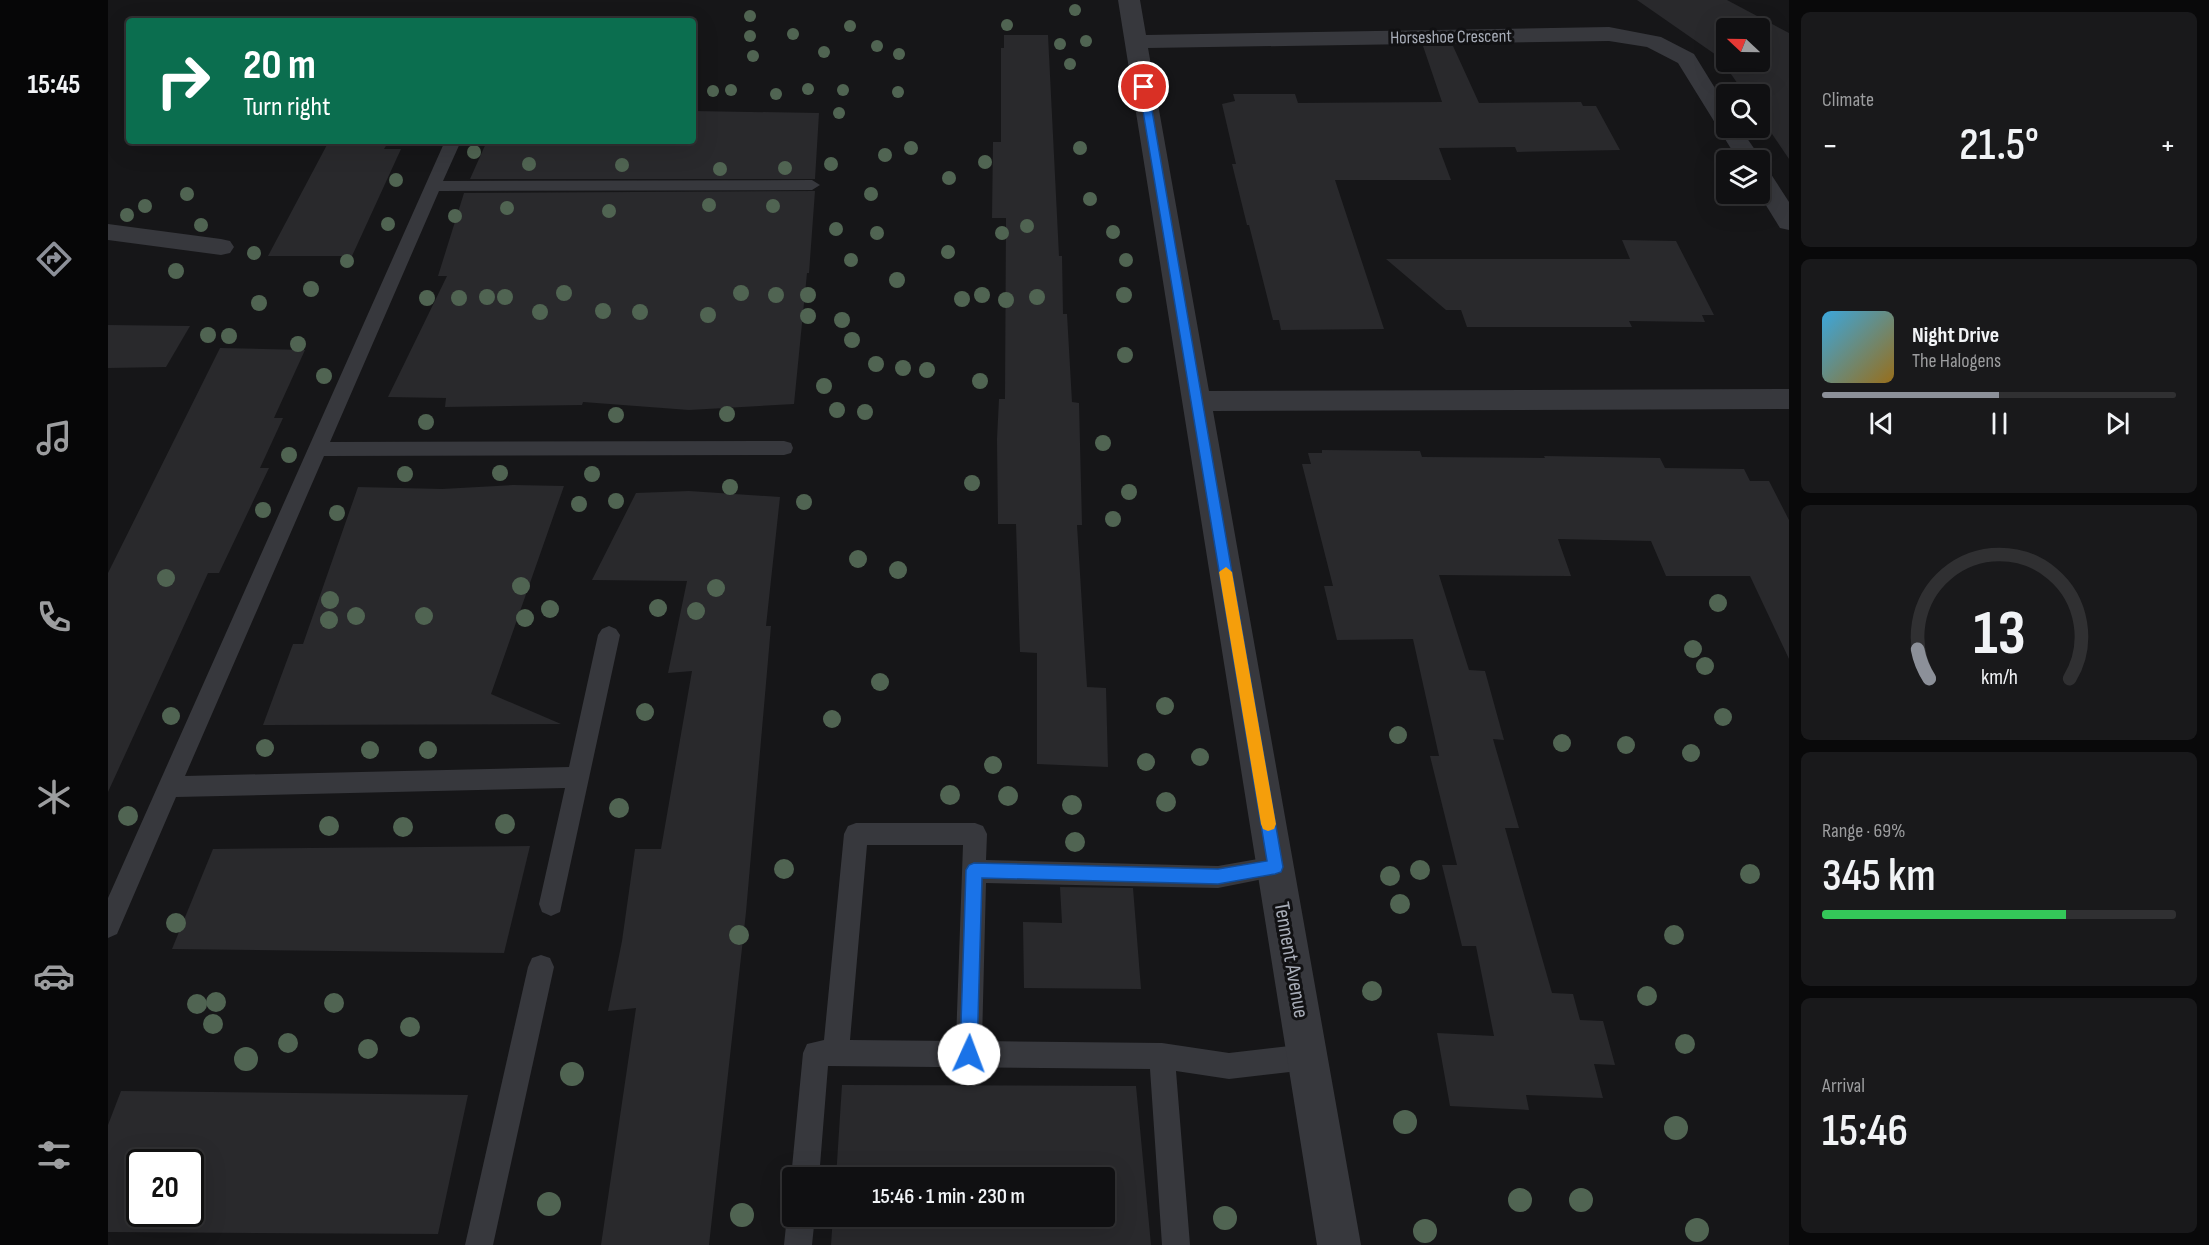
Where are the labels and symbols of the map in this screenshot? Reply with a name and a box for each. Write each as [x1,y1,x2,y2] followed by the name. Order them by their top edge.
[1716,18,1770,72] north arrow
[1390,25,1513,49] street label: Horseshoe Crescent
[1118,61,1169,112] pin
[1267,900,1315,1020] street label: Tennent Avenue
[937,1022,1001,1086] position arrow
[126,1149,204,1227] speed limit sign: 20

